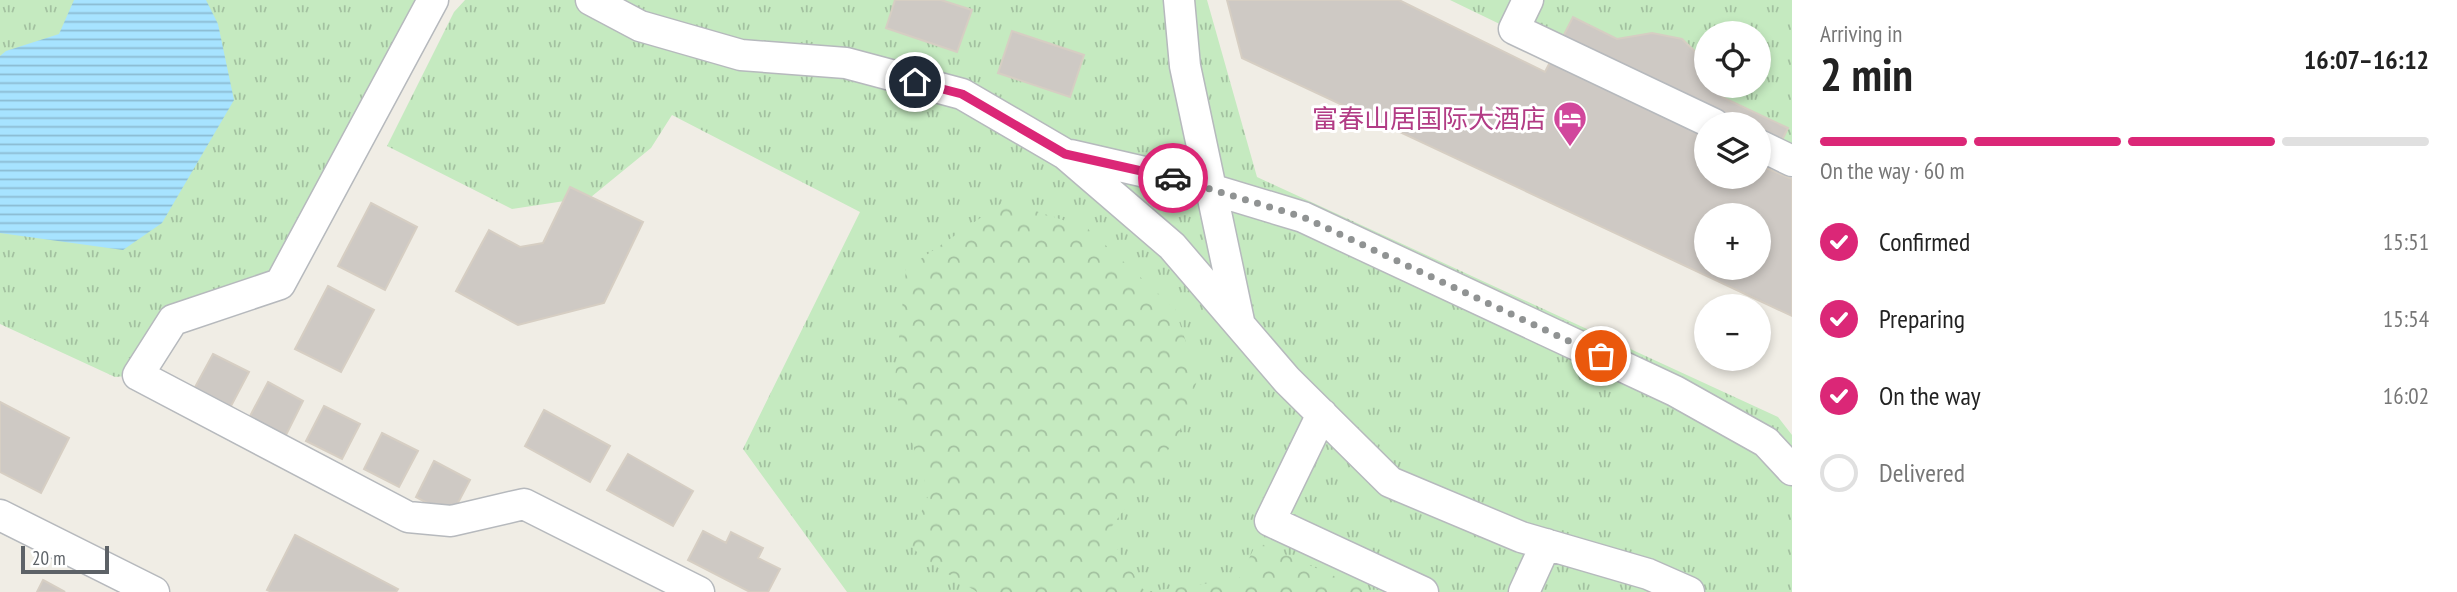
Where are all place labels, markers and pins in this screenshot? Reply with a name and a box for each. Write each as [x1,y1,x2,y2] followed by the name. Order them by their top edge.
[885,52,945,112] pin
[1551,99,1589,148] hotel icon: 富春山居国际大酒店
[1312,102,1546,135] place label: 富春山居国际大酒店
[1571,326,1631,386] pin

